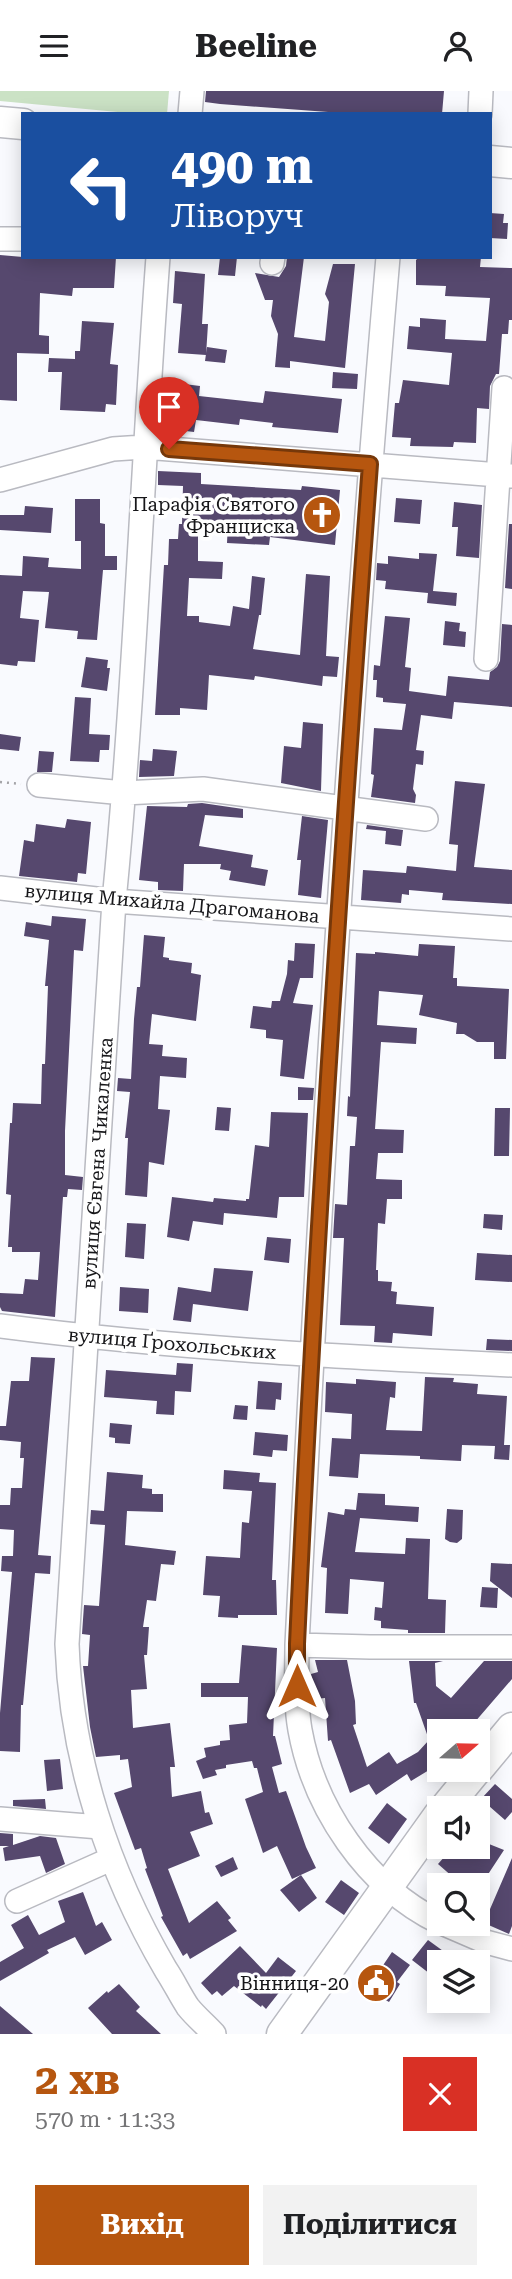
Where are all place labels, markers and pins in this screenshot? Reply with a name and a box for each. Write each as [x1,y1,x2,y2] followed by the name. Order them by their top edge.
[139,377,199,449] pin
[132,493,296,538] place label: Парафія Святого Франциска
[301,494,343,536] church icon: Парафія Святого Франциска
[355,1962,397,2004] public building icon: Вінниця-20
[240,1972,349,1995] place label: Вінниця-20

